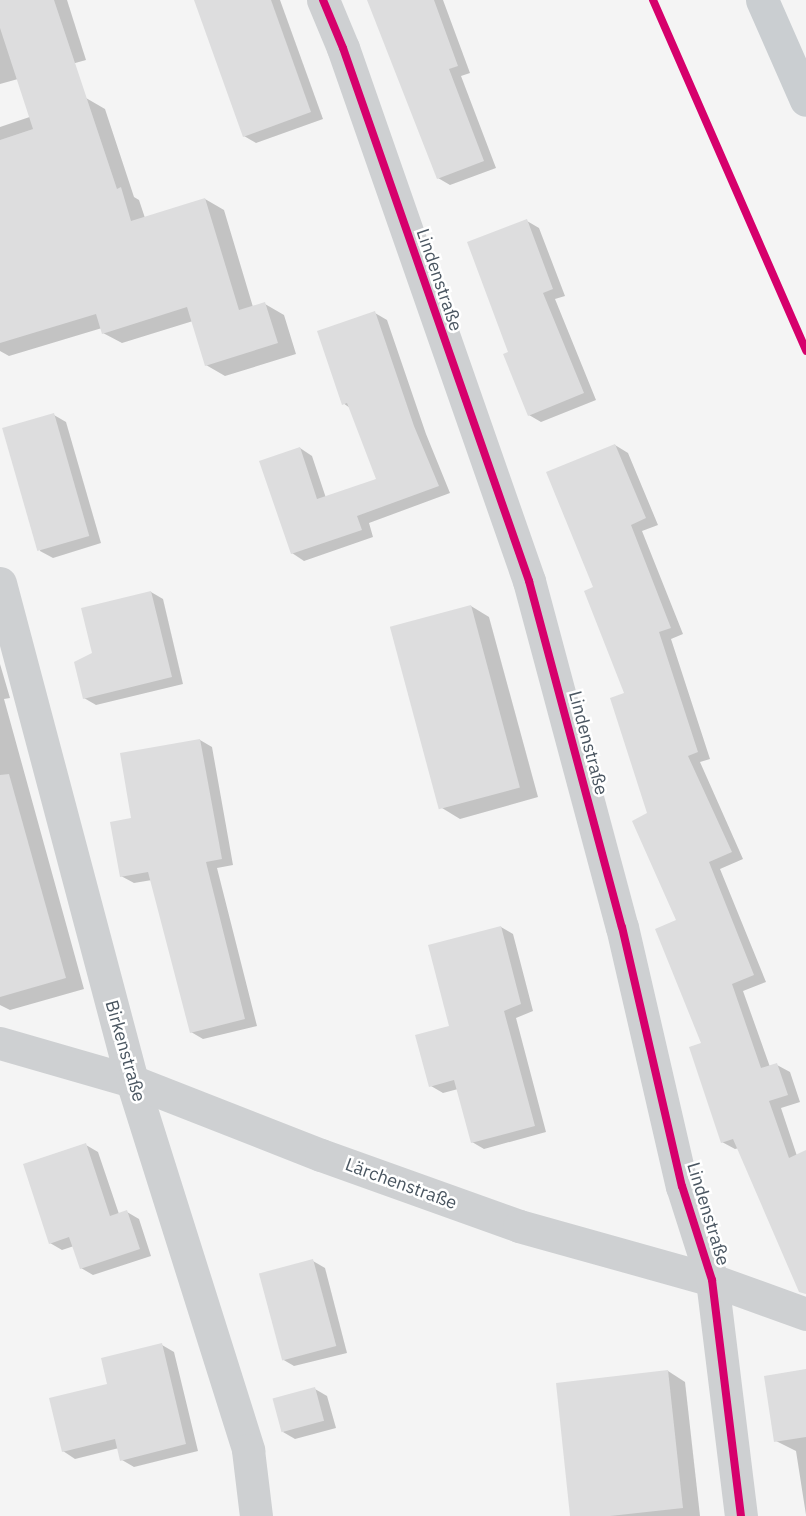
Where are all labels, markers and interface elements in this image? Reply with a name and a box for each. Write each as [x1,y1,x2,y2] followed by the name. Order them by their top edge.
[411,226,467,334] street label: Lindenstraße
[564,689,612,797] street label: Lindenstraße
[100,998,150,1104] street label: Birkenstraße
[342,1154,460,1214] street label: Lärchenstraße
[682,1160,734,1268] street label: Lindenstraße

